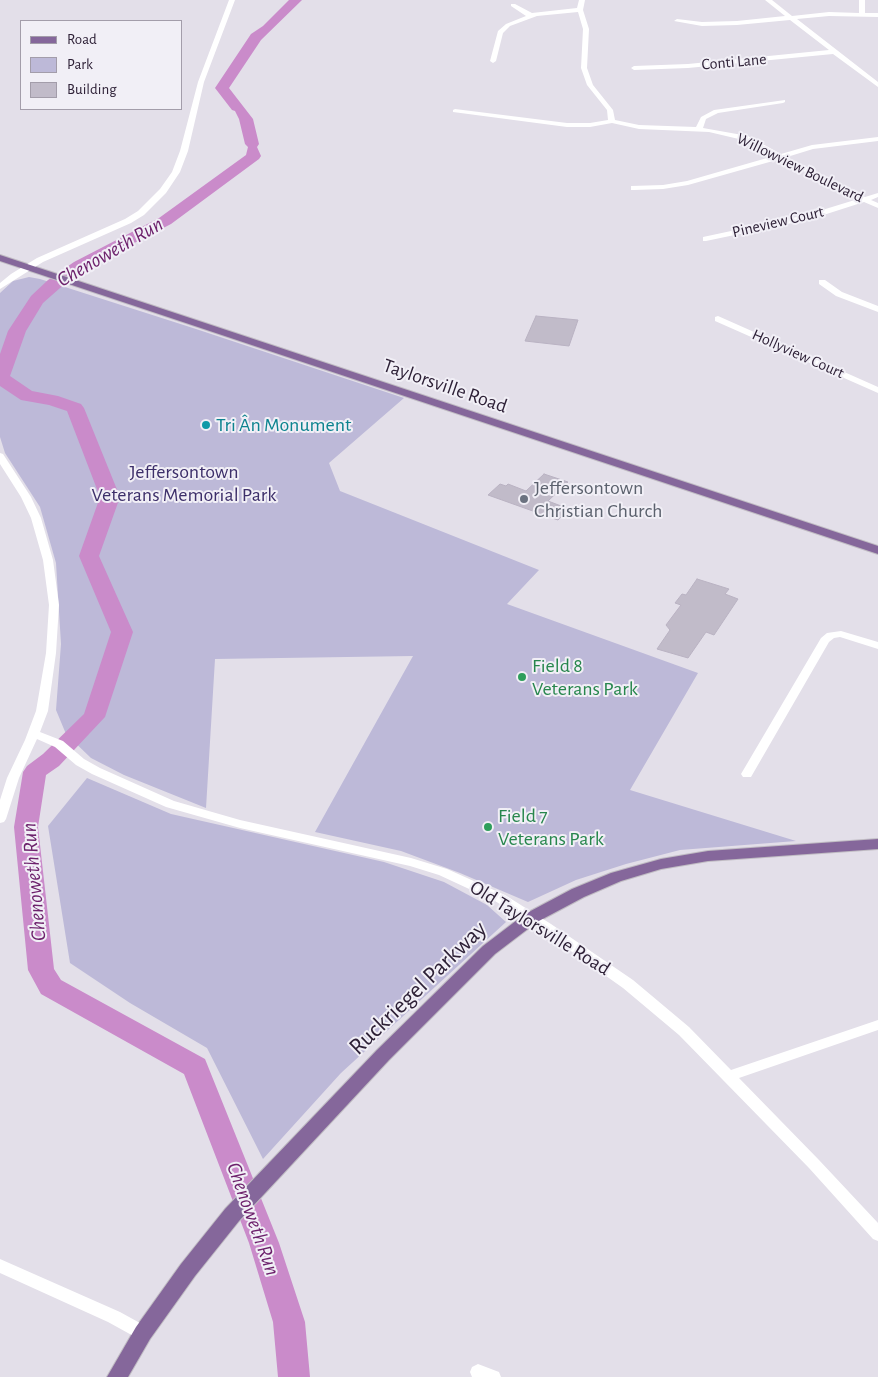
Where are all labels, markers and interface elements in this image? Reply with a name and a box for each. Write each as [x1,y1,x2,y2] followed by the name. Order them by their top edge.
[20,20,182,110] legend
[67,32,97,47] text: Road
[701,50,767,74] street label: Conti Lane
[67,57,93,72] text: Park
[67,82,117,97] text: Building
[733,129,867,207] street label: Willowview Boulevard
[730,202,826,242] street label: Pineview Court
[52,211,168,293] water label: Chenoweth Run
[749,325,847,383] street label: Hollyview Court
[380,354,510,418] street label: Taylorsville Road
[216,413,351,437] place label: Tri Ân Monument
[200,419,212,431] marker: Tri Ân Monument
[92,460,276,507] park label: Jeffersontown Veterans Memorial Park
[534,476,663,523] place label: Jeffersontown Christian Church
[518,493,530,505] marker: Jeffersontown Christian Church
[532,654,638,701] place label: Field 8 Veterans Park
[516,671,528,683] marker: Field 8 Veterans Park
[498,804,604,851] place label: Field 7 Veterans Park
[482,821,494,833] marker: Field 7 Veterans Park
[16,822,52,942] water label: Chenoweth Run
[465,875,615,981] street label: Old Taylorsville Road
[343,915,493,1061] street label: Ruckriegel Parkway
[221,1159,285,1279] water label: Chenoweth Run

